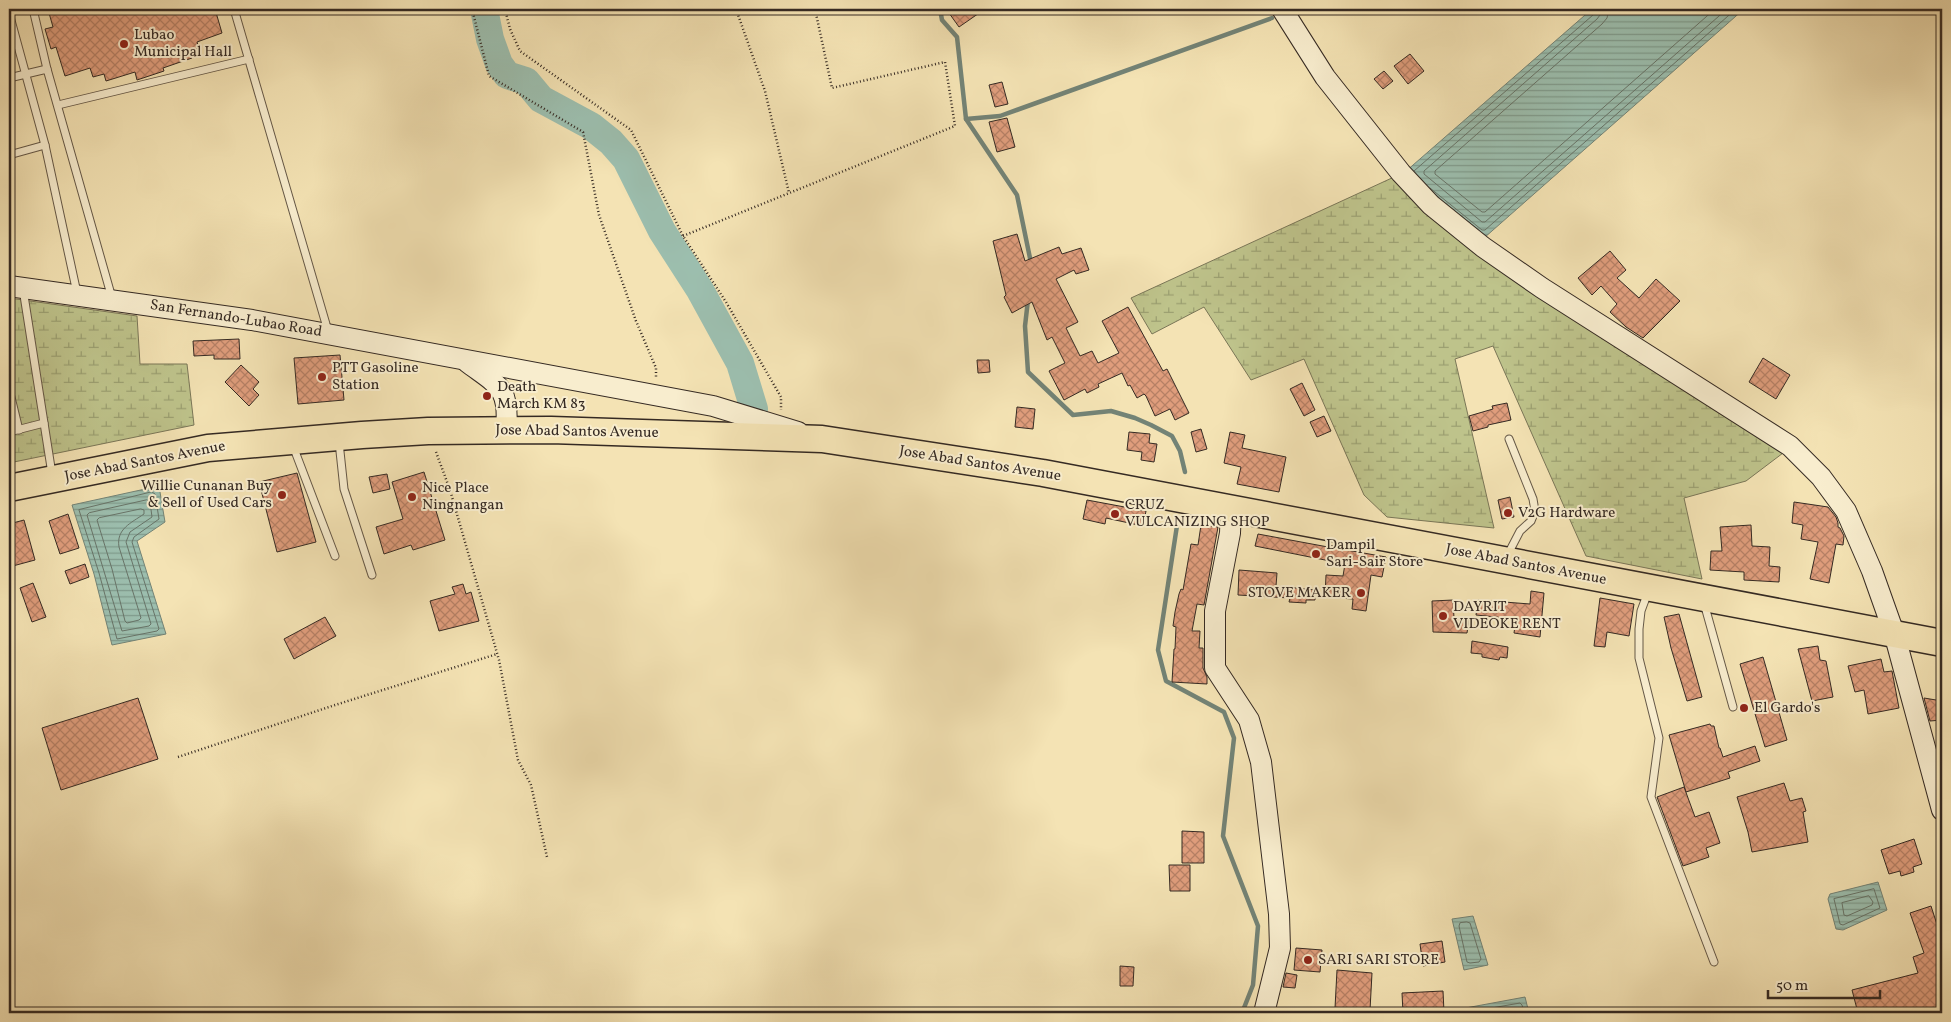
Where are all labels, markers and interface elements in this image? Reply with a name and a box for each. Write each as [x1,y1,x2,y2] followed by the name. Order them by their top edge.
[134,25,232,63] place label: Lubao Municipal Hall
[118,38,130,50] marker: Lubao Municipal Hall
[149,295,323,343] street label: San Fernando-Lubao Road
[332,358,419,396] place label: PTT Gasoline Station
[316,371,328,383] marker: PTT Gasoline Station
[497,377,585,415] place label: Death March KM 83
[481,390,493,402] marker: Death March KM 83
[495,420,659,444] street label: Jose Abad Santos Avenue
[63,436,227,488] street label: Jose Abad Santos Avenue
[898,441,1062,487] street label: Jose Abad Santos Avenue
[141,476,272,514] place label: Willie Cunanan Buy & Sell of Used Cars
[422,478,504,516] place label: Nice Place Ningnangan
[276,489,288,501] marker: Willie Cunanan Buy & Sell of Used Cars
[406,491,418,503] marker: Nice Place Ningnangan
[1125,495,1270,533] place label: CRUZ VULCANIZING SHOP
[1518,503,1615,524] place label: V2G Hardware
[1502,507,1514,519] marker: V2G Hardware
[1109,508,1121,520] marker: CRUZ VULCANIZING SHOP
[1326,535,1423,573] place label: Dampil Sari-Sair Store
[1444,539,1608,591] street label: Jose Abad Santos Avenue
[1310,548,1322,560] marker: Dampil Sari-Sair Store
[1248,583,1351,604] place label: STOVE MAKER
[1355,587,1367,599] marker: STOVE MAKER
[1453,597,1561,635] place label: DAYRIT VIDEOKE RENT
[1437,610,1449,622] marker: DAYRIT VIDEOKE RENT
[1754,698,1820,719] place label: El Gardo's
[1738,702,1750,714] marker: El Gardo's
[1318,950,1439,971] place label: SARI SARI STORE
[1302,954,1314,966] marker: SARI SARI STORE
[1768,967,1881,999] scale bar
[1776,976,1808,997] text: 50 m

